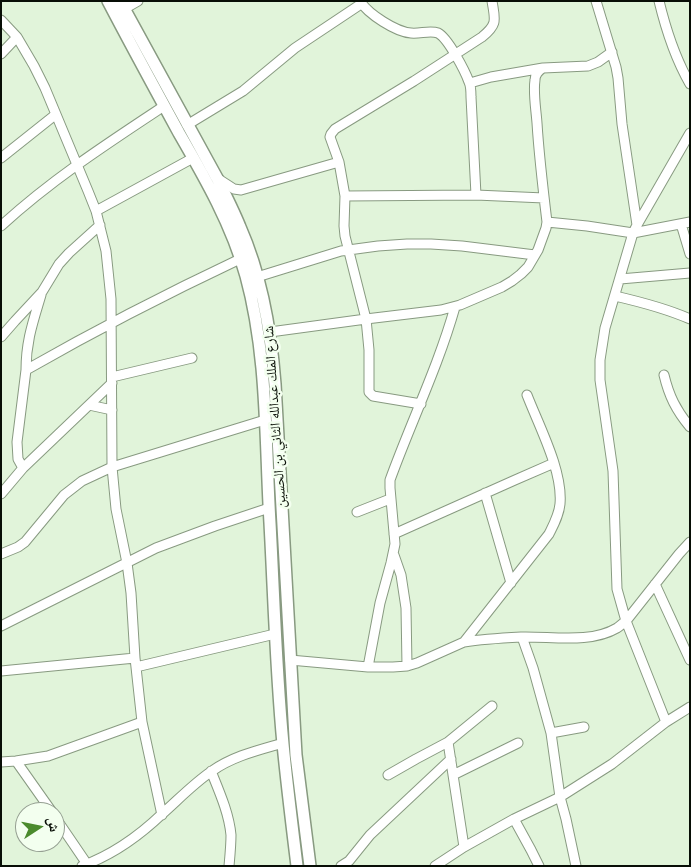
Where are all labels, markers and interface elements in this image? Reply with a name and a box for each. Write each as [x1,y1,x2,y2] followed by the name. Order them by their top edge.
[260,325,290,509] street label: شارع الملك عبدالله الثاني بن الحسين
[15,802,65,852] north arrow
[44,816,63,833] text: ش

